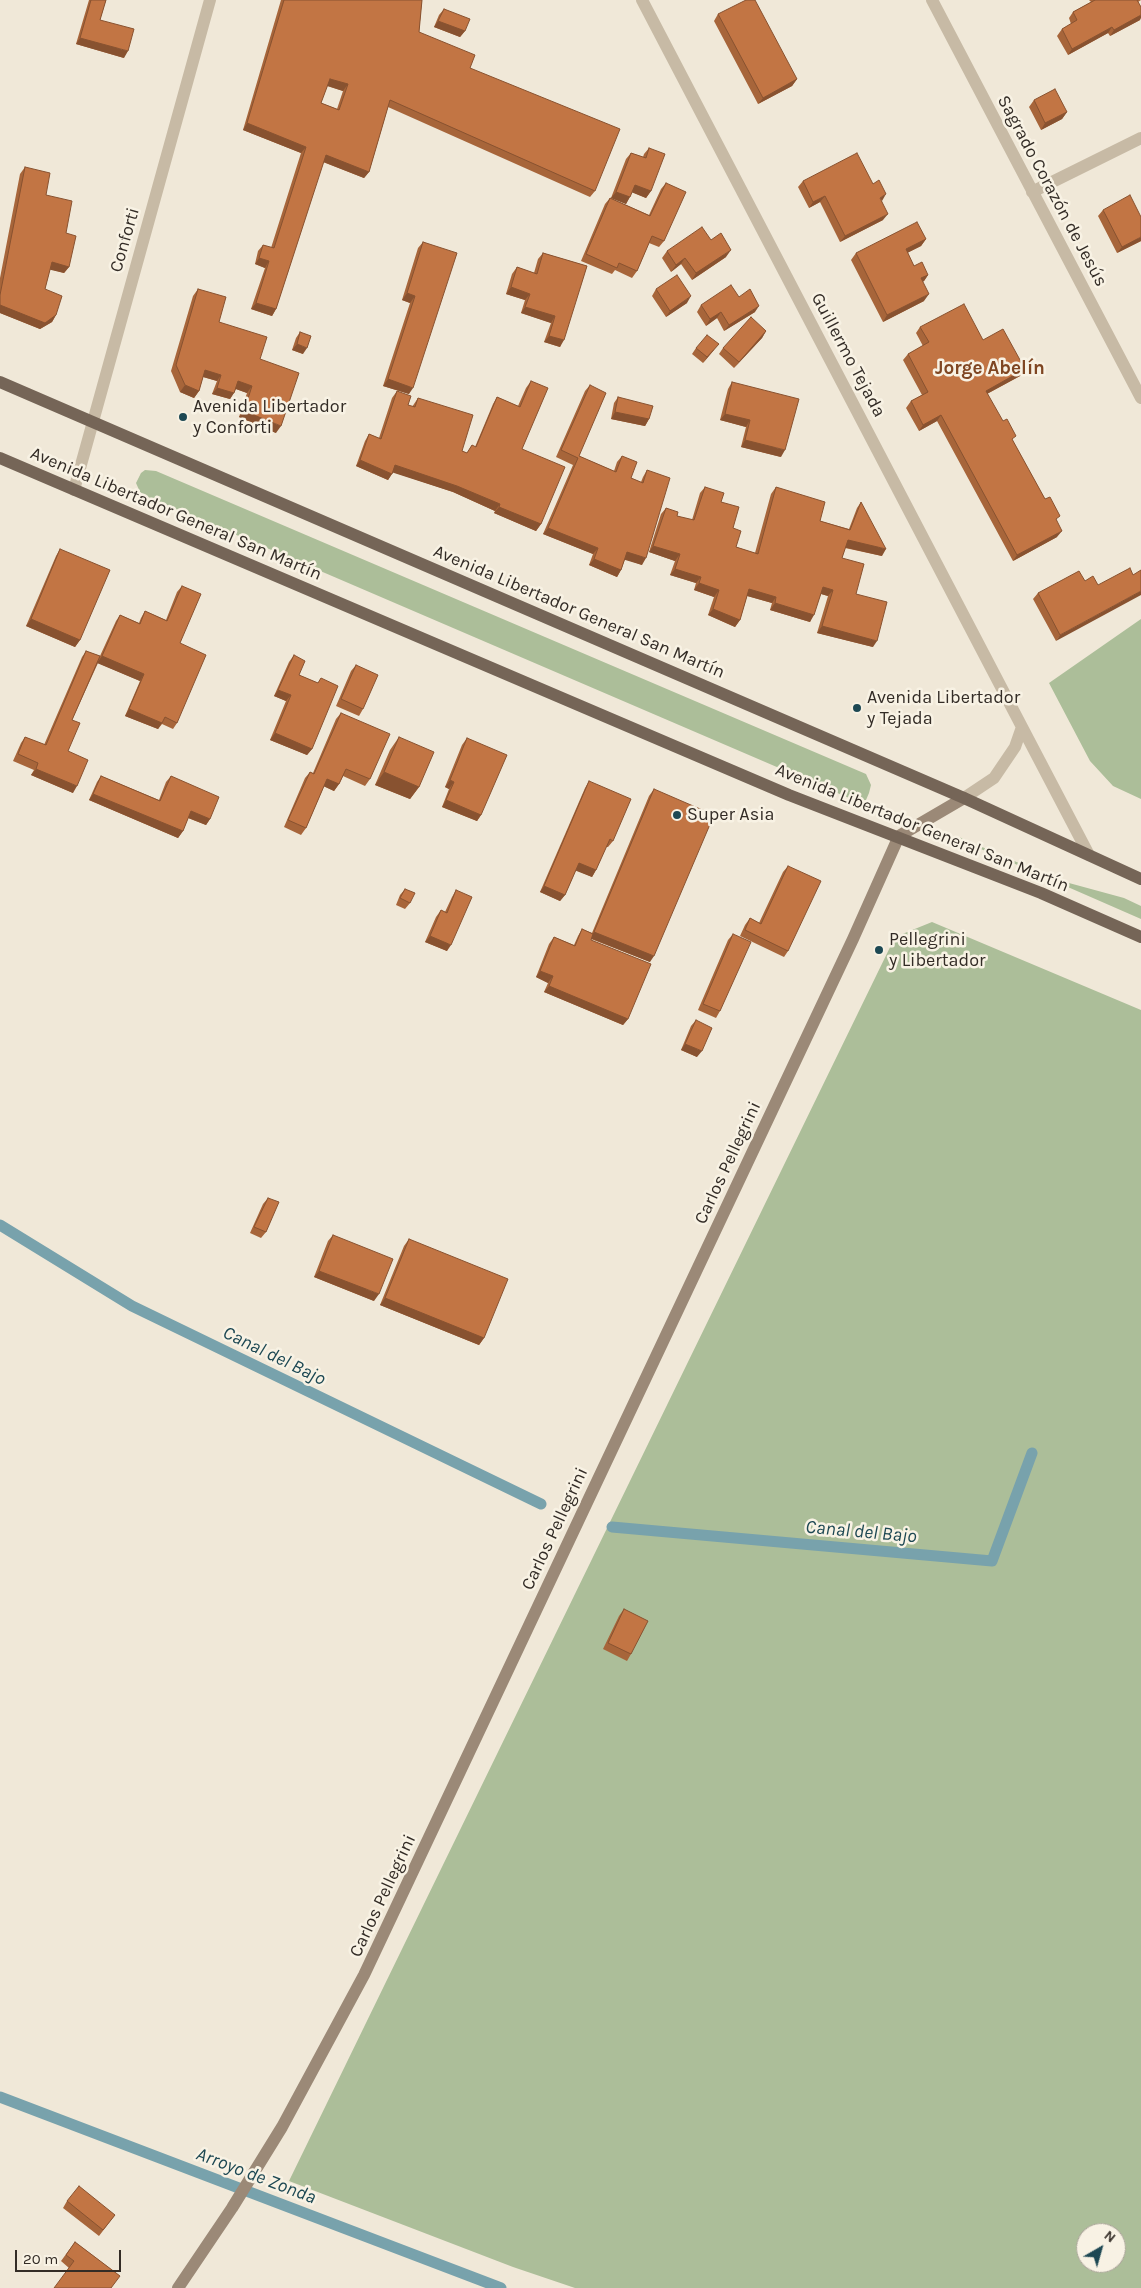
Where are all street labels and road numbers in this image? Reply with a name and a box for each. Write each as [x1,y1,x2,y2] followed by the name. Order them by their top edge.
[992,92,1112,290] street label: Sagrado Corazón de Jesús
[105,205,145,275] street label: Conforti
[806,289,890,421] street label: Guillermo Tejada
[27,443,325,585] street label: Avenida Libertador General San Martín
[430,541,728,683] street label: Avenida Libertador General San Martín
[772,759,1072,897] street label: Avenida Libertador General San Martín
[690,1098,766,1228] street label: Carlos Pellegrini
[517,1464,593,1594] street label: Carlos Pellegrini
[345,1831,421,1961] street label: Carlos Pellegrini

